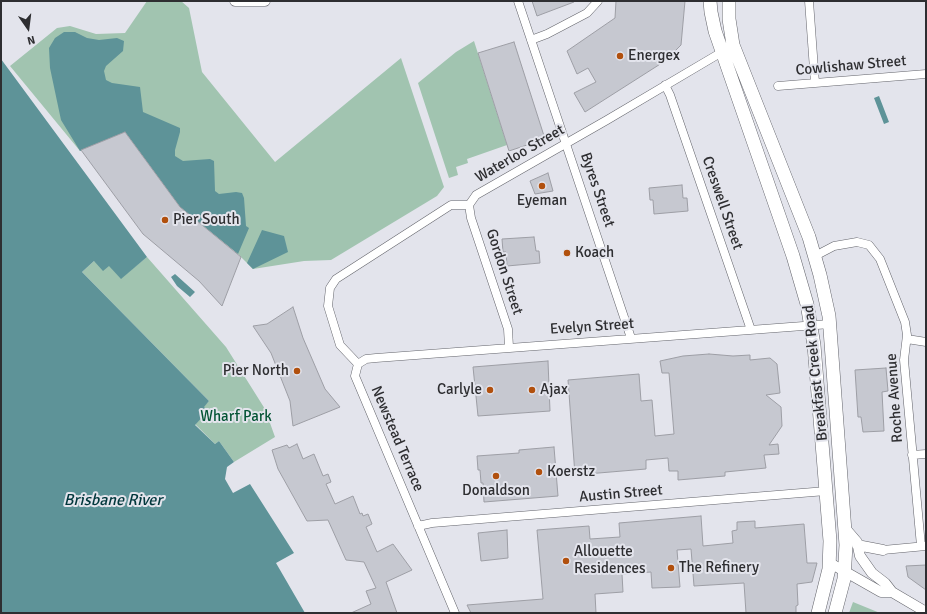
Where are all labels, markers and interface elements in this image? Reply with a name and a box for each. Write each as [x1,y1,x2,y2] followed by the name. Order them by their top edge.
[8,8,48,48] north arrow
[26,33,36,47] text: N
[628,47,680,65] place label: Energex
[615,51,625,61] marker: Energex
[795,52,907,80] street label: Cowlishaw Street
[472,121,568,187] street label: Waterloo Street
[576,150,618,230] street label: Byres Street
[698,154,746,252] street label: Creswell Street
[537,181,547,191] marker: Eyeman
[517,192,567,210] place label: Eyeman
[173,211,240,229] place label: Pier South
[160,215,170,225] marker: Pier South
[482,227,526,317] street label: Gordon Street
[575,244,614,262] place label: Koach
[562,248,572,258] marker: Koach
[800,304,832,442] street label: Breakfast Creek Road
[549,315,635,339] street label: Evelyn Street
[883,353,907,443] street label: Roche Avenue
[223,362,289,380] place label: Pier North
[292,366,302,376] marker: Pier North
[437,381,482,399] place label: Carlyle
[540,381,568,399] place label: Ajax
[367,384,427,494] street label: Newstead Terrace
[485,385,495,395] marker: Carlyle
[527,385,537,395] marker: Ajax
[200,408,272,426] park label: Wharf Park
[547,463,595,481] place label: Koerstz
[534,467,544,477] marker: Koerstz
[491,471,501,481] marker: Donaldson
[578,481,664,507] street label: Austin Street
[462,482,530,500] place label: Donaldson
[64,491,162,511] water label: Brisbane River
[574,543,646,578] place label: Allouette Residences
[561,556,571,566] marker: Allouette Residences
[679,559,759,577] place label: The Refinery
[666,563,676,573] marker: The Refinery

